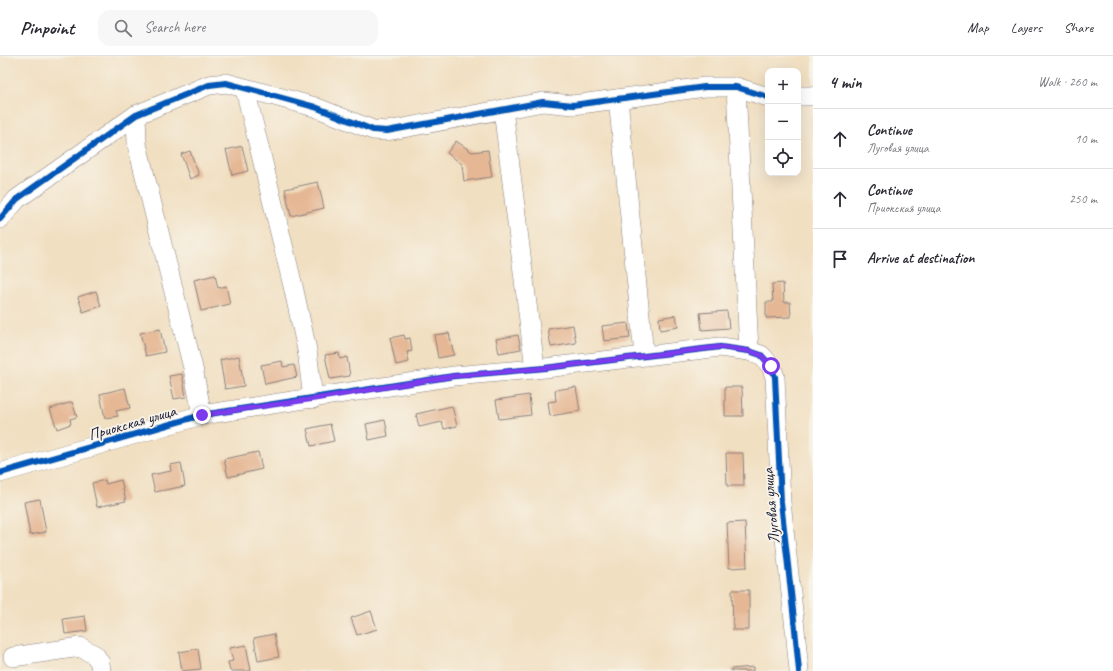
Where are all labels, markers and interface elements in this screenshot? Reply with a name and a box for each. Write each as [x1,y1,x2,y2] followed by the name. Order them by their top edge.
[98,10,378,46] search box
[20,16,74,40] text: Pinpoint
[112,17,134,39] icon: search
[144,18,205,37] text: Search here
[967,19,989,36] text: Map
[1011,19,1042,36] text: Layers
[1064,19,1093,36] text: Share
[765,68,801,176] map controls
[765,68,801,104] button: +
[829,72,862,93] text: 4 min
[1038,74,1097,90] text: Walk · 260 m
[765,104,801,140] button: −
[867,121,912,140] text: Continue
[829,128,851,150] icon: ahead
[1075,131,1097,147] text: 10 m
[765,140,801,176] button: locate
[867,140,929,156] text: Луговая улица
[867,181,912,200] text: Continue
[829,188,851,210] icon: ahead
[1069,191,1097,207] text: 250 m
[867,200,940,216] text: Приокская улица
[829,248,851,270] icon: arrive
[867,249,974,268] text: Arrive at destination
[762,357,780,375] route start
[86,401,179,445] street label: Приокская улица
[193,406,211,424] route end
[758,466,784,545] street label: Луговая улица

